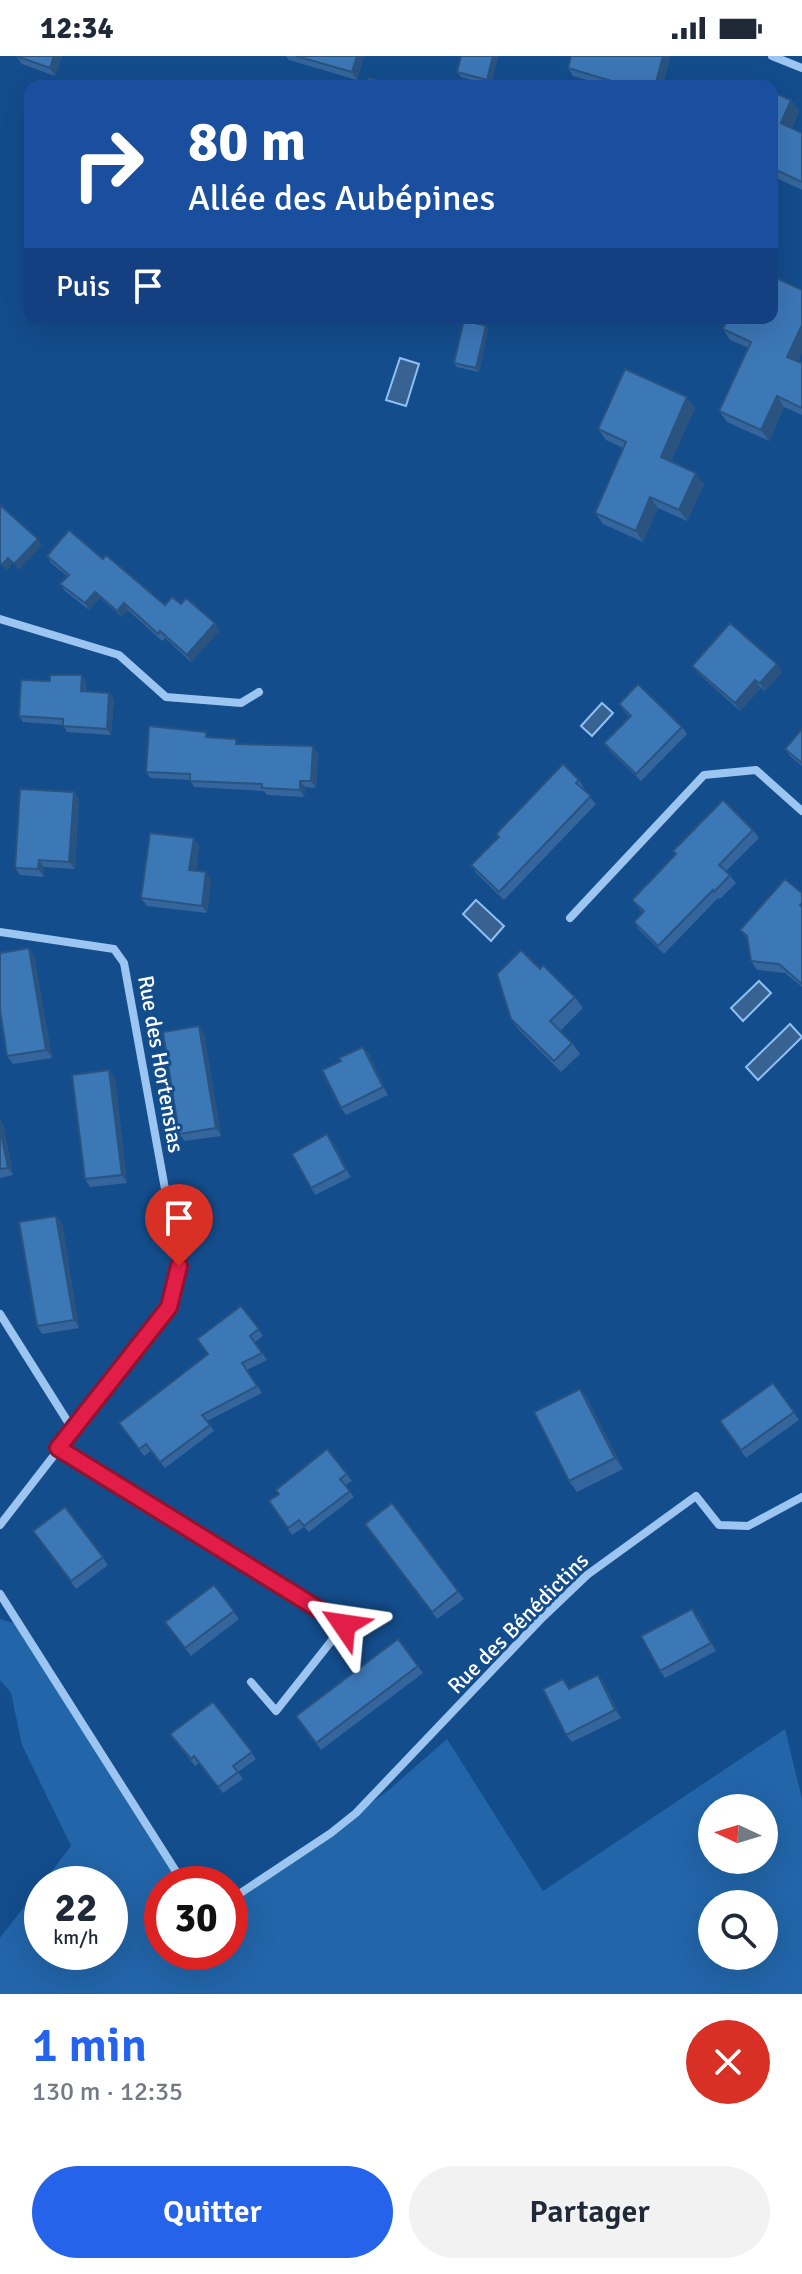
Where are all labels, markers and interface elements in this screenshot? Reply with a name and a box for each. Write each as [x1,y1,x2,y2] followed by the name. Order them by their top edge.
[40,10,114,47] text: 12:34
[188,107,306,176] text: 80 m
[56,112,160,216] icon: right
[188,176,495,221] text: Allée des Aubépines
[126,264,170,308] icon: arrive
[56,268,110,305] text: Puis
[132,973,190,1155] street label: Rue des Hortensias
[145,1184,213,1266] pin
[157,1196,201,1240] icon: arrive
[442,1547,594,1699] street label: Rue des Bénédictins
[302,1583,386,1667] position arrow
[698,1794,778,1874] north arrow
[698,1794,778,1970] map controls
[144,1866,248,1970] speed limit sign: 30
[54,1883,98,1933] text: 22
[698,1890,778,1970] button: search
[53,1925,99,1950] text: km/h
[32,2016,147,2075] text: 1 min
[686,2020,770,2104] button: close
[32,2076,183,2108] text: 130 m · 12:35
[32,2166,393,2258] button: Quitter
[409,2166,770,2258] button: Partager

